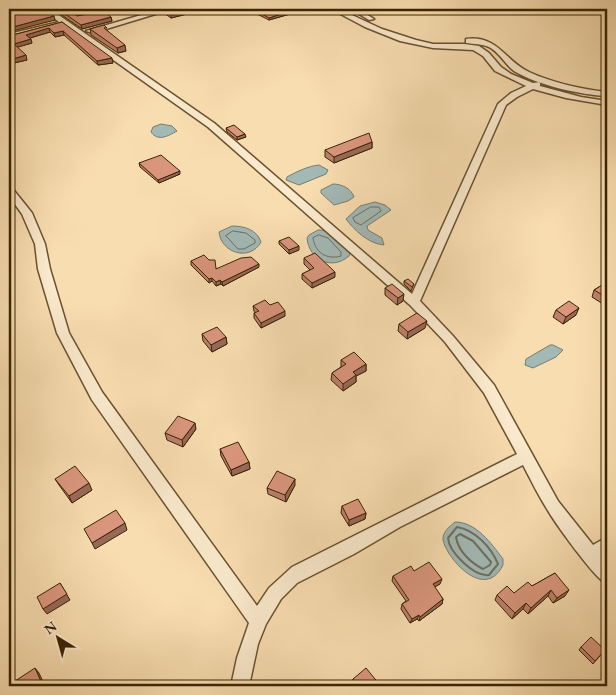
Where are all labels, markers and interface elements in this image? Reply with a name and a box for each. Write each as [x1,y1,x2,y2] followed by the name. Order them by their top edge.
[32,612,82,662] north arrow
[40,617,61,638] text: N

